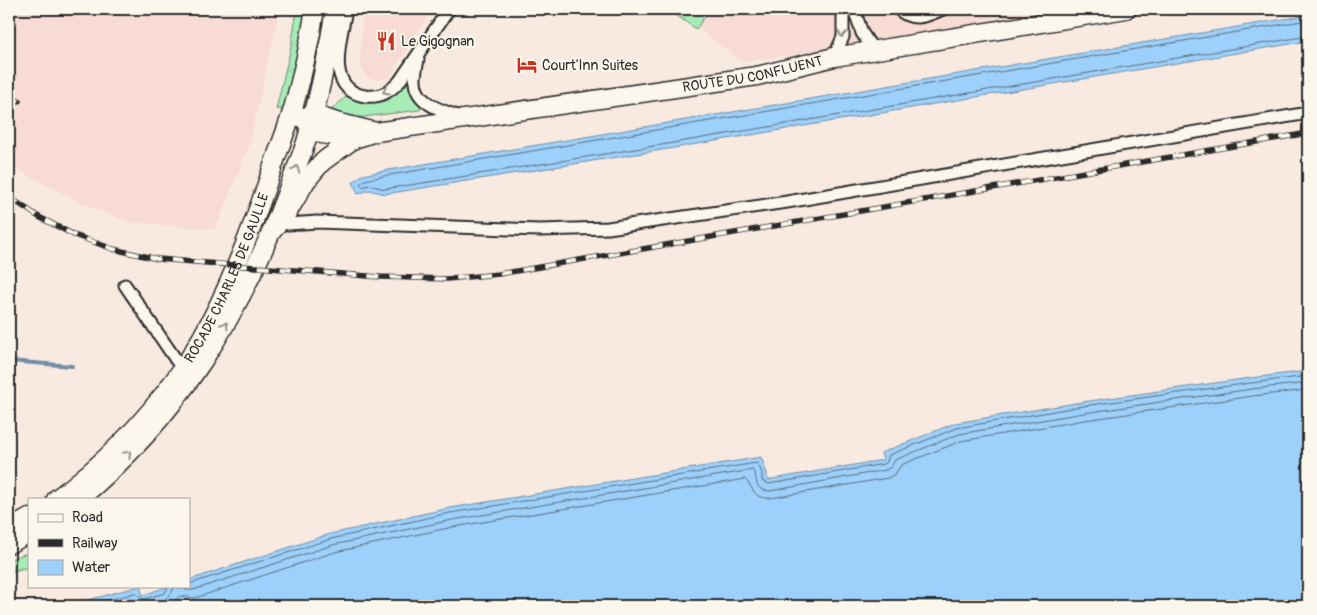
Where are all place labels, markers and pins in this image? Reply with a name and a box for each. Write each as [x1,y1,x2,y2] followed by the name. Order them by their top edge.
[375,30,397,52] restaurant icon: Le Gigognan
[401,33,474,50] place label: Le Gigognan
[516,54,538,76] hotel icon: Court'Inn Suites
[542,57,639,74] place label: Court'Inn Suites

